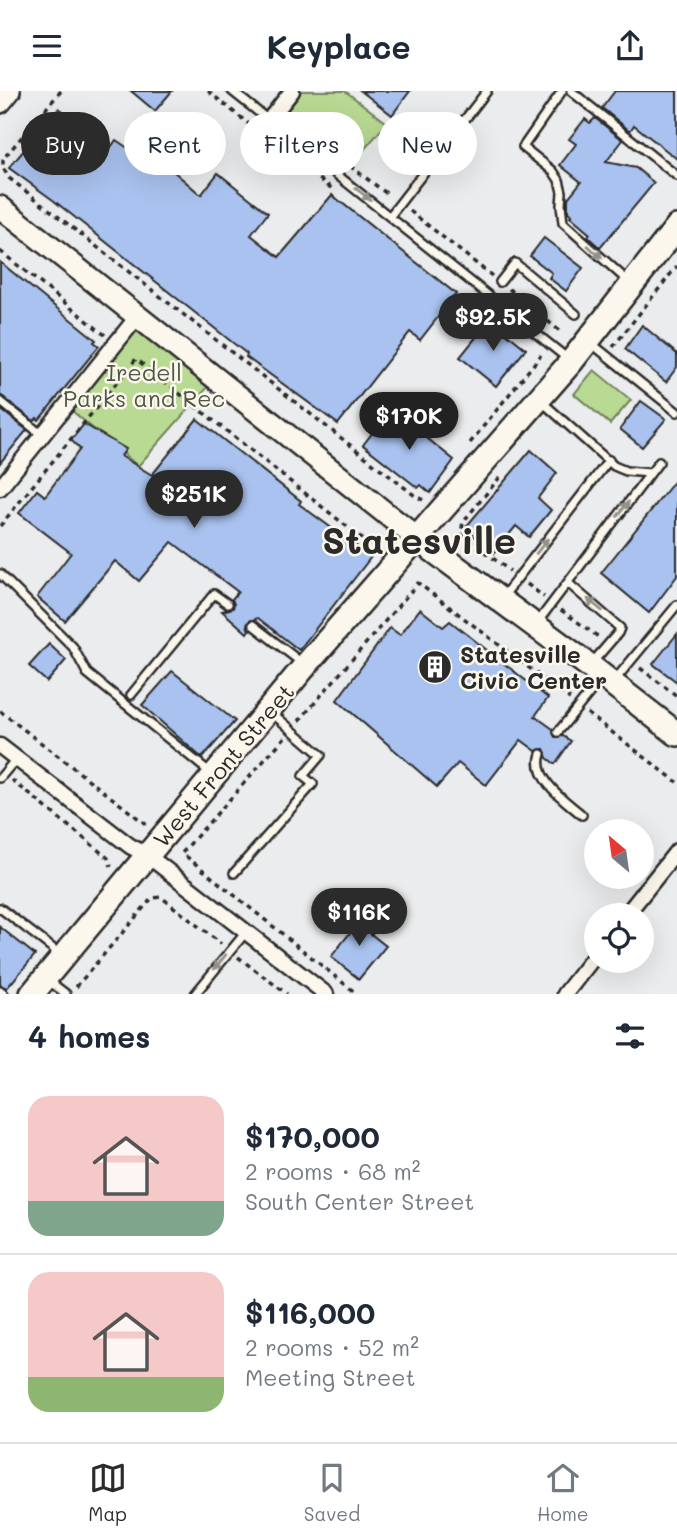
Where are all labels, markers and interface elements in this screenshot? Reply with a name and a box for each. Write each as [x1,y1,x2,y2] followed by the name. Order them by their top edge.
[266,25,411,67] text: Keyplace
[28,27,66,65] icon: menu
[611,27,649,65] icon: share
[21,112,110,175] chip: Buy
[124,112,226,175] chip: Rent
[240,112,364,175] chip: Filters
[378,112,477,175] chip: New
[353,187,371,202] one-way arrow
[586,244,604,260] one-way arrow
[436,293,550,353] pin: $92.5K
[455,301,531,331] text: $92.5K
[63,357,225,413] park label: Iredell Parks and Rec
[360,393,458,452] pin: $170K
[375,400,443,430] text: $170K
[145,471,243,530] pin: $251K
[161,478,227,508] text: $251K
[616,500,630,518] one-way arrow
[322,515,516,563] district label: Statesville
[534,538,549,556] one-way arrow
[586,598,603,613] one-way arrow
[460,639,607,695] place label: Statesville Civic Center
[416,648,454,686] building icon: Statesville Civic Center
[146,677,300,853] street label: West Front Street
[584,819,654,889] north arrow
[584,819,654,973] map controls
[310,889,408,948] pin: $116K
[327,896,391,926] text: $116K
[584,903,654,973] button: locate
[213,953,228,971] one-way arrow
[28,1016,150,1056] text: 4 homes
[611,1017,649,1055] icon: filters
[245,1116,380,1156] text: $170,000
[84,1124,168,1208] icon: home
[245,1156,420,1186] text: 2 rooms · 68 m²
[245,1186,475,1216] text: South Center Street
[245,1292,375,1332] text: $116,000
[84,1300,168,1384] icon: home
[245,1332,419,1362] text: 2 rooms · 52 m²
[245,1362,416,1392] text: Meeting Street
[88,1459,127,1526] tab: Map
[304,1459,360,1526] tab: Saved
[537,1459,589,1526] tab: Home

